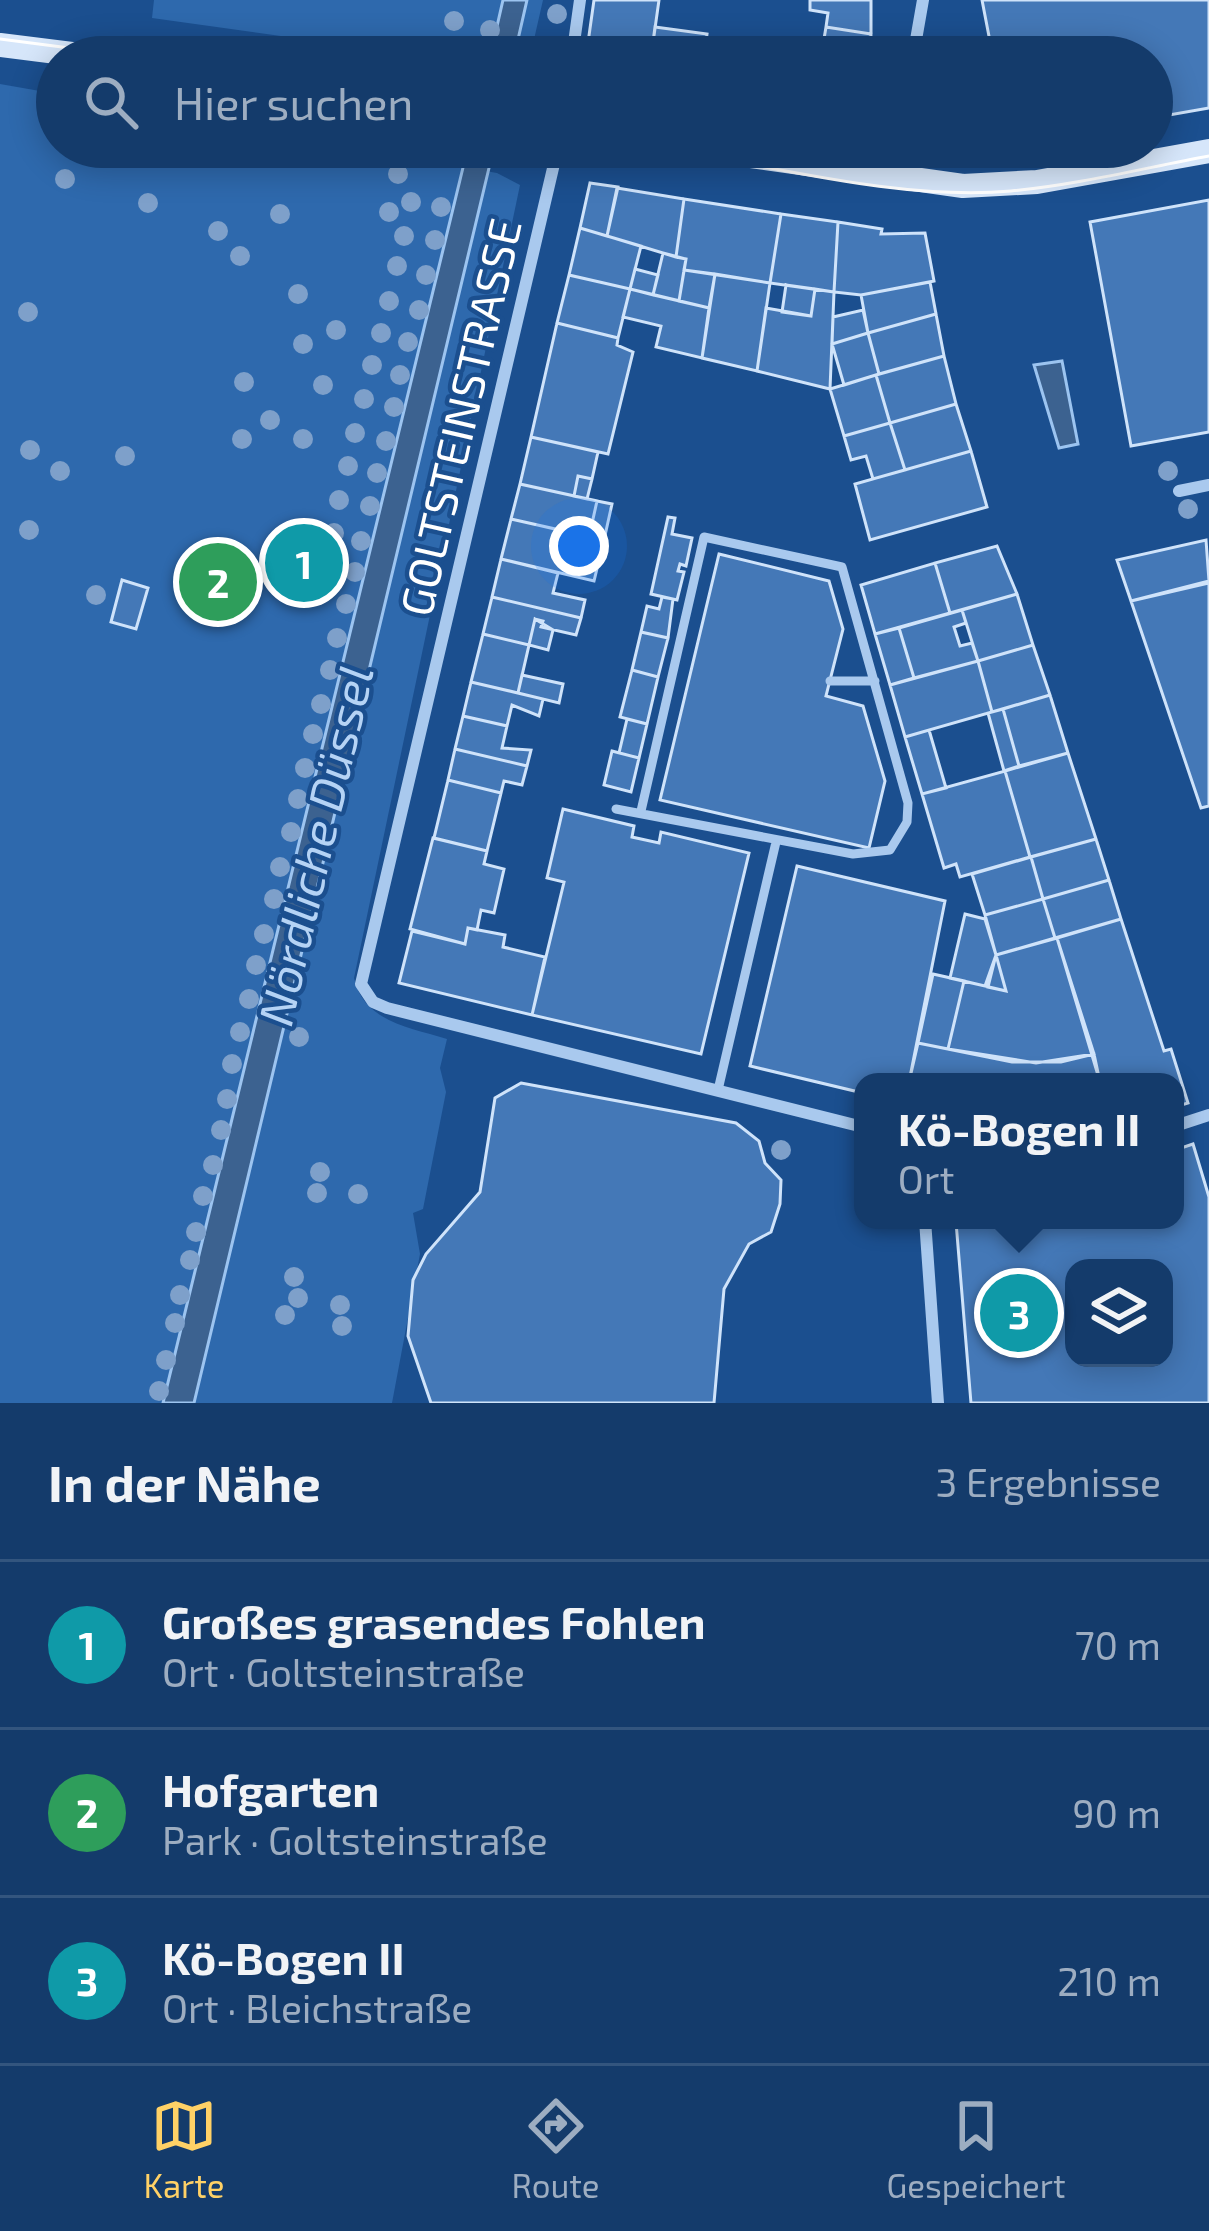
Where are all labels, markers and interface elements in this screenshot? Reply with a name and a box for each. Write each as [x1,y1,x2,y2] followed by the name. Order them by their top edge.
[36,36,1173,168] search box
[78,69,144,135] icon: search
[174,75,414,129] text: Hier suchen
[387,213,531,621] street label: GOLTSTEINSTRASSE
[549,516,609,576] your location
[265,518,343,608] pin: 1
[179,537,257,627] pin: 2
[244,659,384,1031] water label: Nördliche Düssel
[854,1073,1184,1229] popup
[898,1101,1140,1155] text: Kö-Bogen II
[898,1155,954,1202] text: Ort
[1065,1259,1173,1367] map controls
[1065,1259,1173,1367] button: layers
[980,1268,1058,1358] pin: 3
[48,1451,321,1512] text: In der Nähe
[936,1458,1161,1505] text: 3 Ergebnisse
[162,1594,705,1648] text: Großes grasendes Fohlen
[79,1621,95,1668] text: 1
[1075,1621,1161,1668] text: 70 m
[162,1648,525,1695] text: Ort · Goltsteinstraße
[162,1762,379,1816] text: Hofgarten
[76,1789,98,1836] text: 2
[1072,1789,1161,1836] text: 90 m
[162,1816,548,1863] text: Park · Goltsteinstraße
[162,1930,405,1984] text: Kö-Bogen II
[76,1957,98,2004] text: 3
[1057,1957,1161,2004] text: 210 m
[162,1984,472,2031] text: Ort · Bleichstraße
[143,2093,225,2205] tab: Karte
[511,2093,600,2205] tab: Route
[886,2093,1066,2205] tab: Gespeichert

